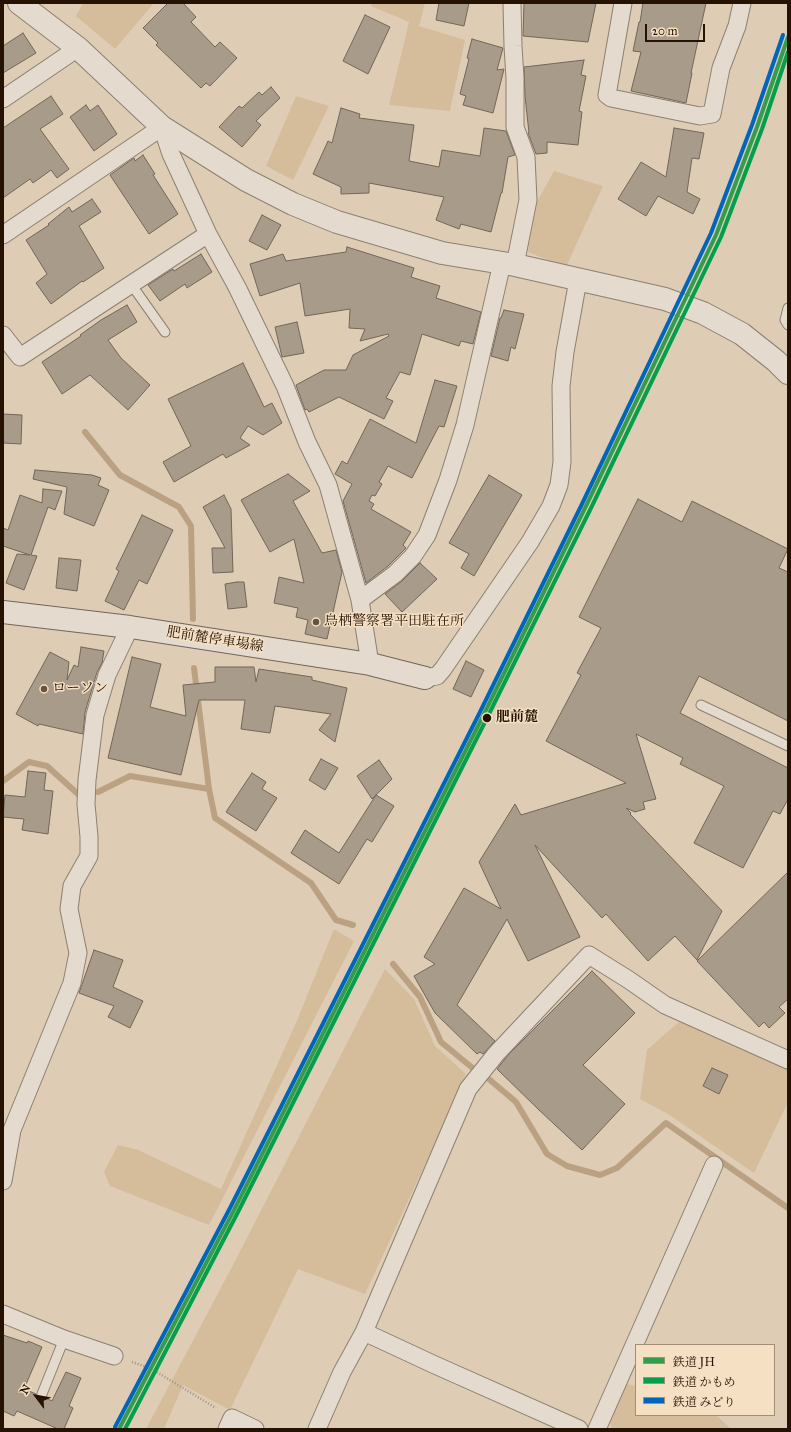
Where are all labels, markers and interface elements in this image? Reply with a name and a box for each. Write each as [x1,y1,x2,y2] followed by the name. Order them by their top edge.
[647,16,707,42] scale bar
[652,24,678,38] text: 20 m
[324,614,464,630] place label: 鳥栖警察署平田駐在所
[311,617,321,627] marker: 鳥栖警察署平田駐在所
[165,624,265,656] street label: 肥前麓停車場線
[52,681,108,697] place label: ローソン
[39,684,49,694] marker: ローソン
[496,710,538,726] place label: 肥前麓
[481,712,493,724] marker: 肥前麓
[635,1344,775,1416] legend
[673,1355,715,1369] text: 鉄道 JH
[673,1375,736,1389] text: 鉄道 かもめ
[16,1376,56,1416] north arrow
[17,1382,33,1397] text: N
[673,1395,736,1409] text: 鉄道 みどり

